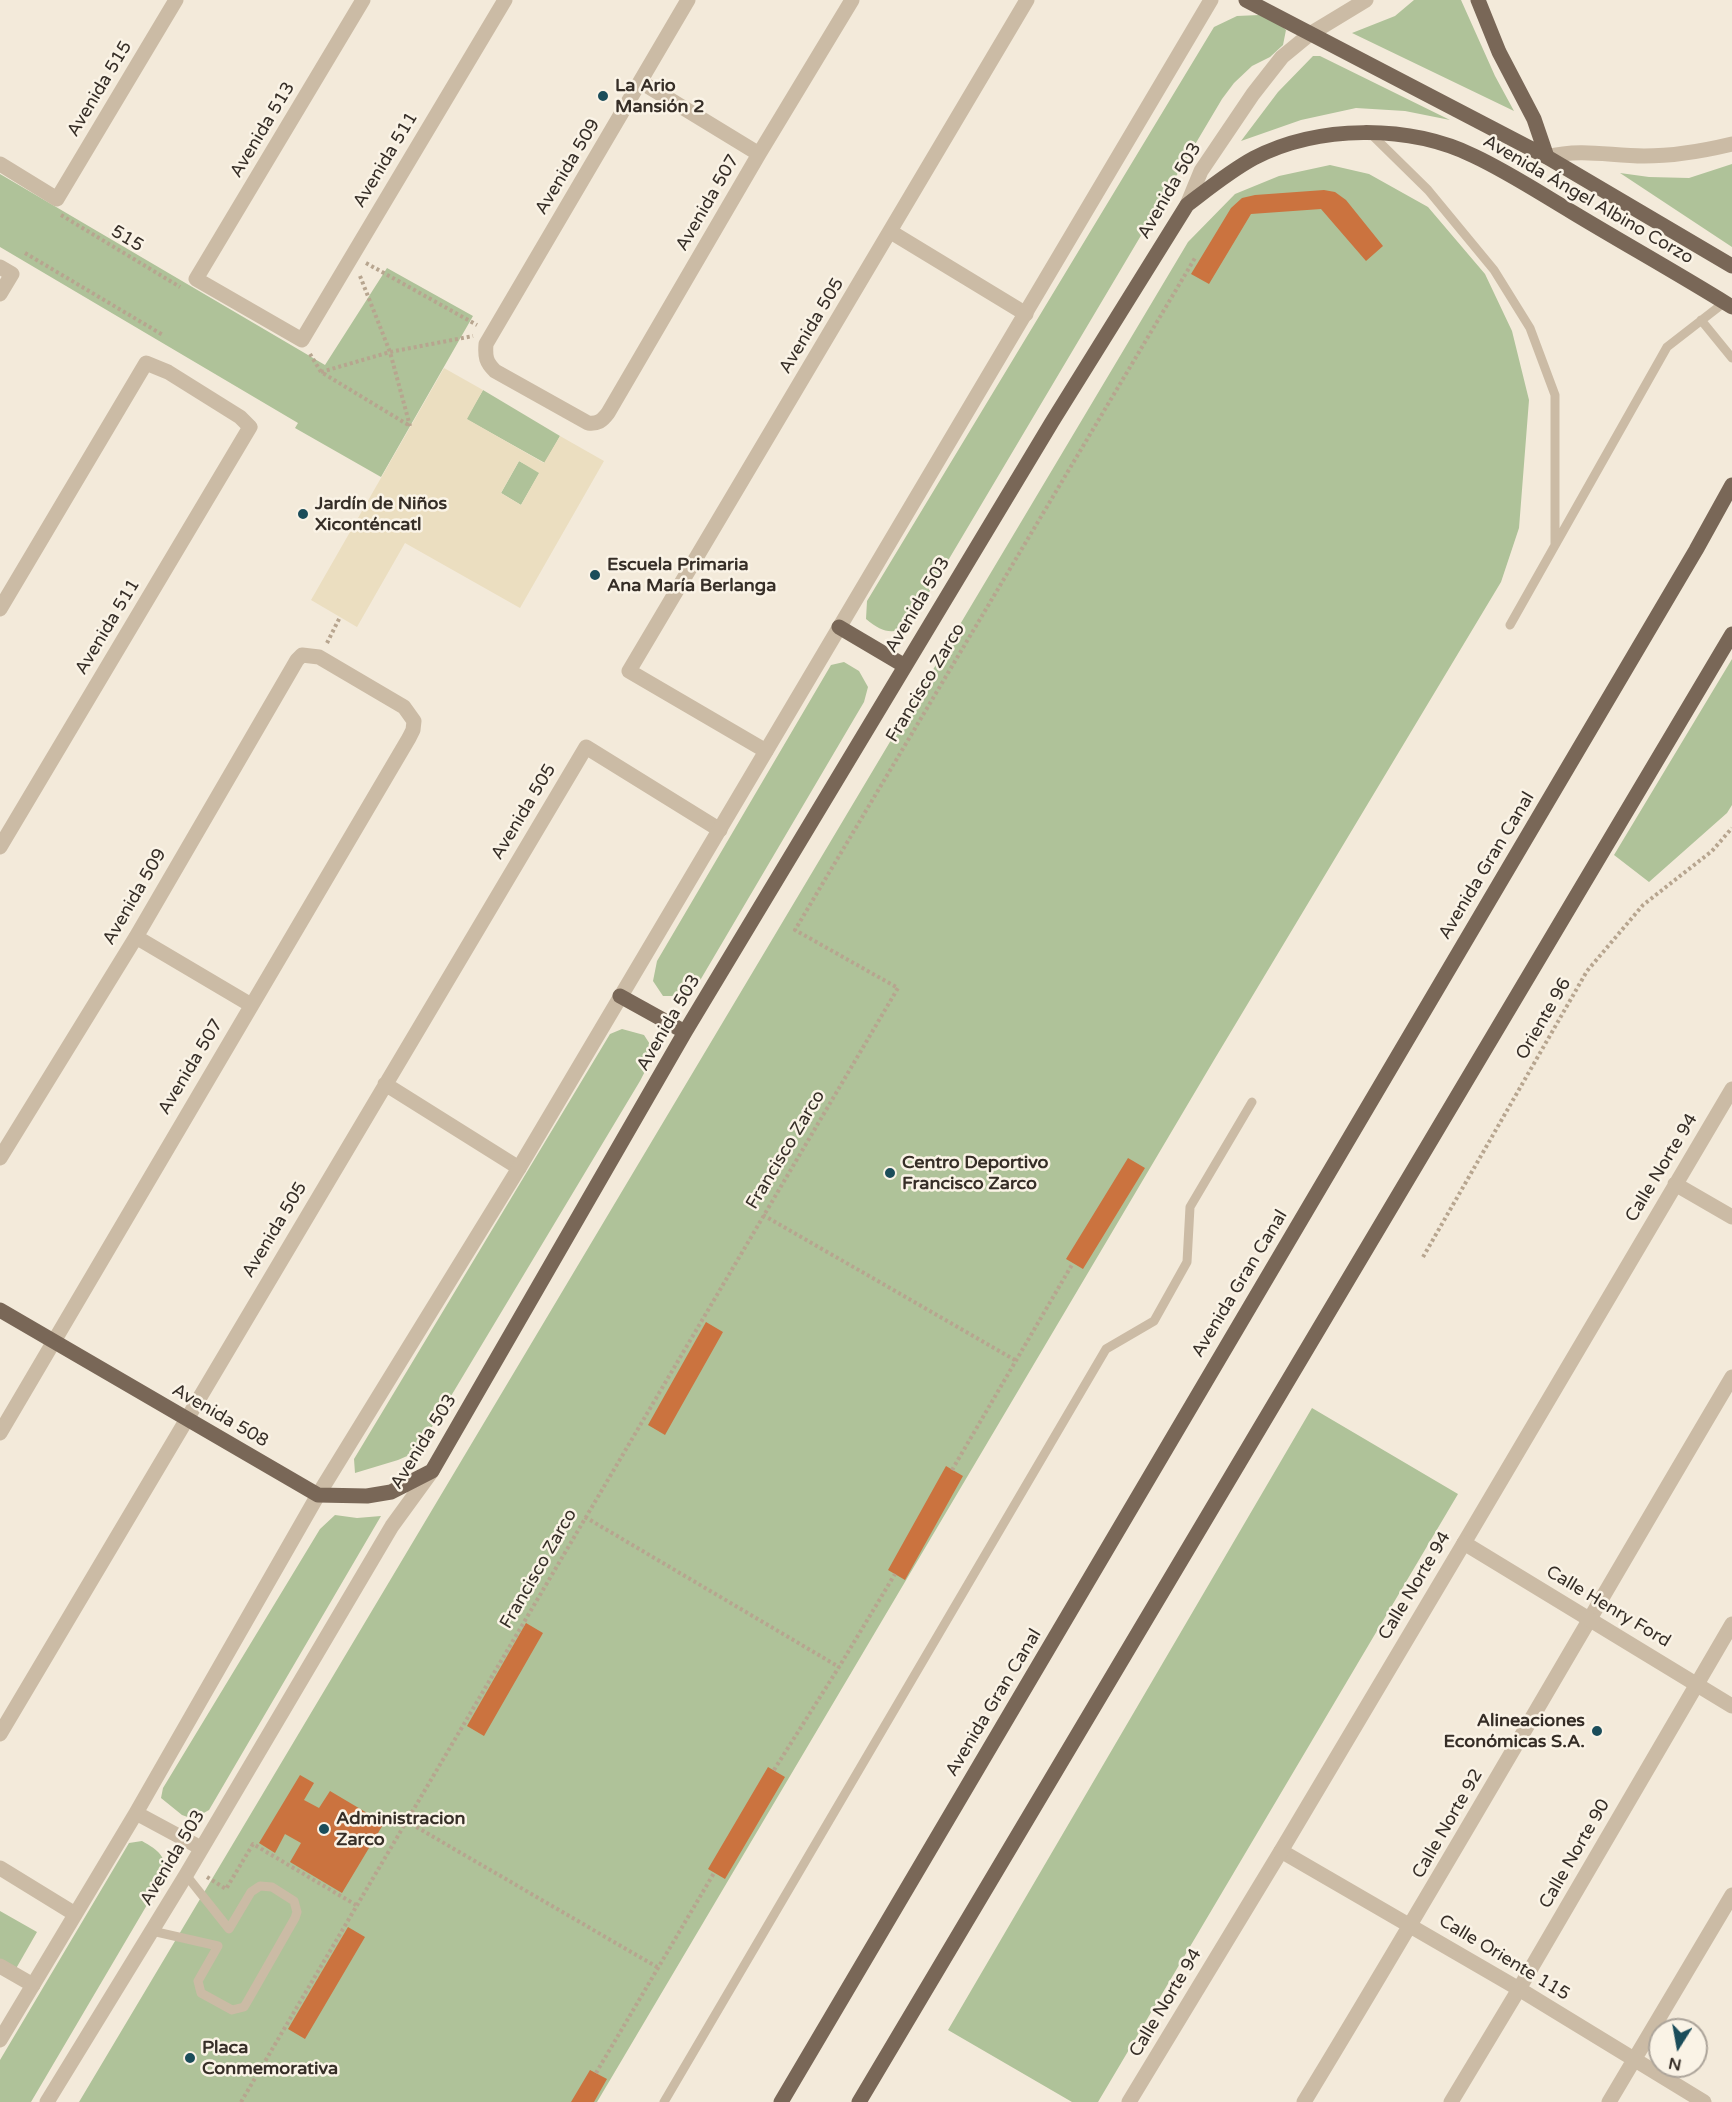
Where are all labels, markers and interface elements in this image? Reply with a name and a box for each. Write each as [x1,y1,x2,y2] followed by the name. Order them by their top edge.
[63,37,137,141] street label: Avenida 515
[615,75,704,118] place label: La Ario Mansión 2
[226,78,300,182] street label: Avenida 513
[596,89,610,103] marker: La Ario Mansión 2
[349,108,423,212] street label: Avenida 511
[531,115,605,219] street label: Avenida 509
[1479,131,1697,269] street label: Avenida Ángel Albino Corzo
[1134,139,1206,243] street label: Avenida 503
[672,151,744,255] street label: Avenida 507
[107,221,147,257] street label: 515
[775,274,849,378] street label: Avenida 505
[315,493,447,536] place label: Jardín de Niños Xiconténcatl
[296,507,310,521] marker: Jardín de Niños Xiconténcatl
[881,553,955,657] street label: Avenida 503
[607,554,776,596] place label: Escuela Primaria Ana María Berlanga
[588,568,602,582] marker: Escuela Primaria Ana María Berlanga
[71,575,145,679] street label: Avenida 511
[882,620,970,746] street label: Francisco Zarco
[487,760,561,864] street label: Avenida 505
[1434,788,1540,944] street label: Avenida Gran Canal
[99,845,171,949] street label: Avenida 509
[633,971,705,1075] street label: Avenida 503
[1512,974,1576,1064] street label: Oriente 96
[154,1015,228,1119] street label: Avenida 507
[742,1087,830,1213] street label: Francisco Zarco
[1621,1110,1703,1226] street label: Calle Norte 94
[902,1152,1049,1194] place label: Centro Deportivo Francisco Zarco
[883,1166,897,1180] marker: Centro Deportivo Francisco Zarco
[238,1178,312,1282] street label: Avenida 505
[1187,1206,1293,1362] street label: Avenida Gran Canal
[168,1380,272,1452] street label: Avenida 508
[386,1391,462,1493] street label: Avenida 503
[496,1505,582,1633] street label: Francisco Zarco
[1374,1528,1456,1644] street label: Calle Norte 94
[1542,1561,1674,1653] street label: Calle Henry Ford
[941,1625,1047,1781] street label: Avenida Gran Canal
[1443,1710,1585,1752] place label: Alineaciones Económicas S.A.
[1590,1724,1604,1738] marker: Alineaciones Económicas S.A.
[1408,1765,1488,1883] street label: Calle Norte 92
[1535,1795,1615,1913] street label: Calle Norte 90
[136,1806,210,1910] street label: Avenida 503
[336,1808,465,1850] place label: Administracion Zarco
[317,1822,331,1836] marker: Administracion Zarco
[1435,1910,1573,2006] street label: Calle Oriente 115
[1125,1945,1207,2061] street label: Calle Norte 94
[1648,2018,1708,2078] north arrow
[202,2037,338,2080] place label: Placa Conmemorativa
[183,2051,197,2065] marker: Placa Conmemorativa
[1667,2053,1683,2075] text: N

